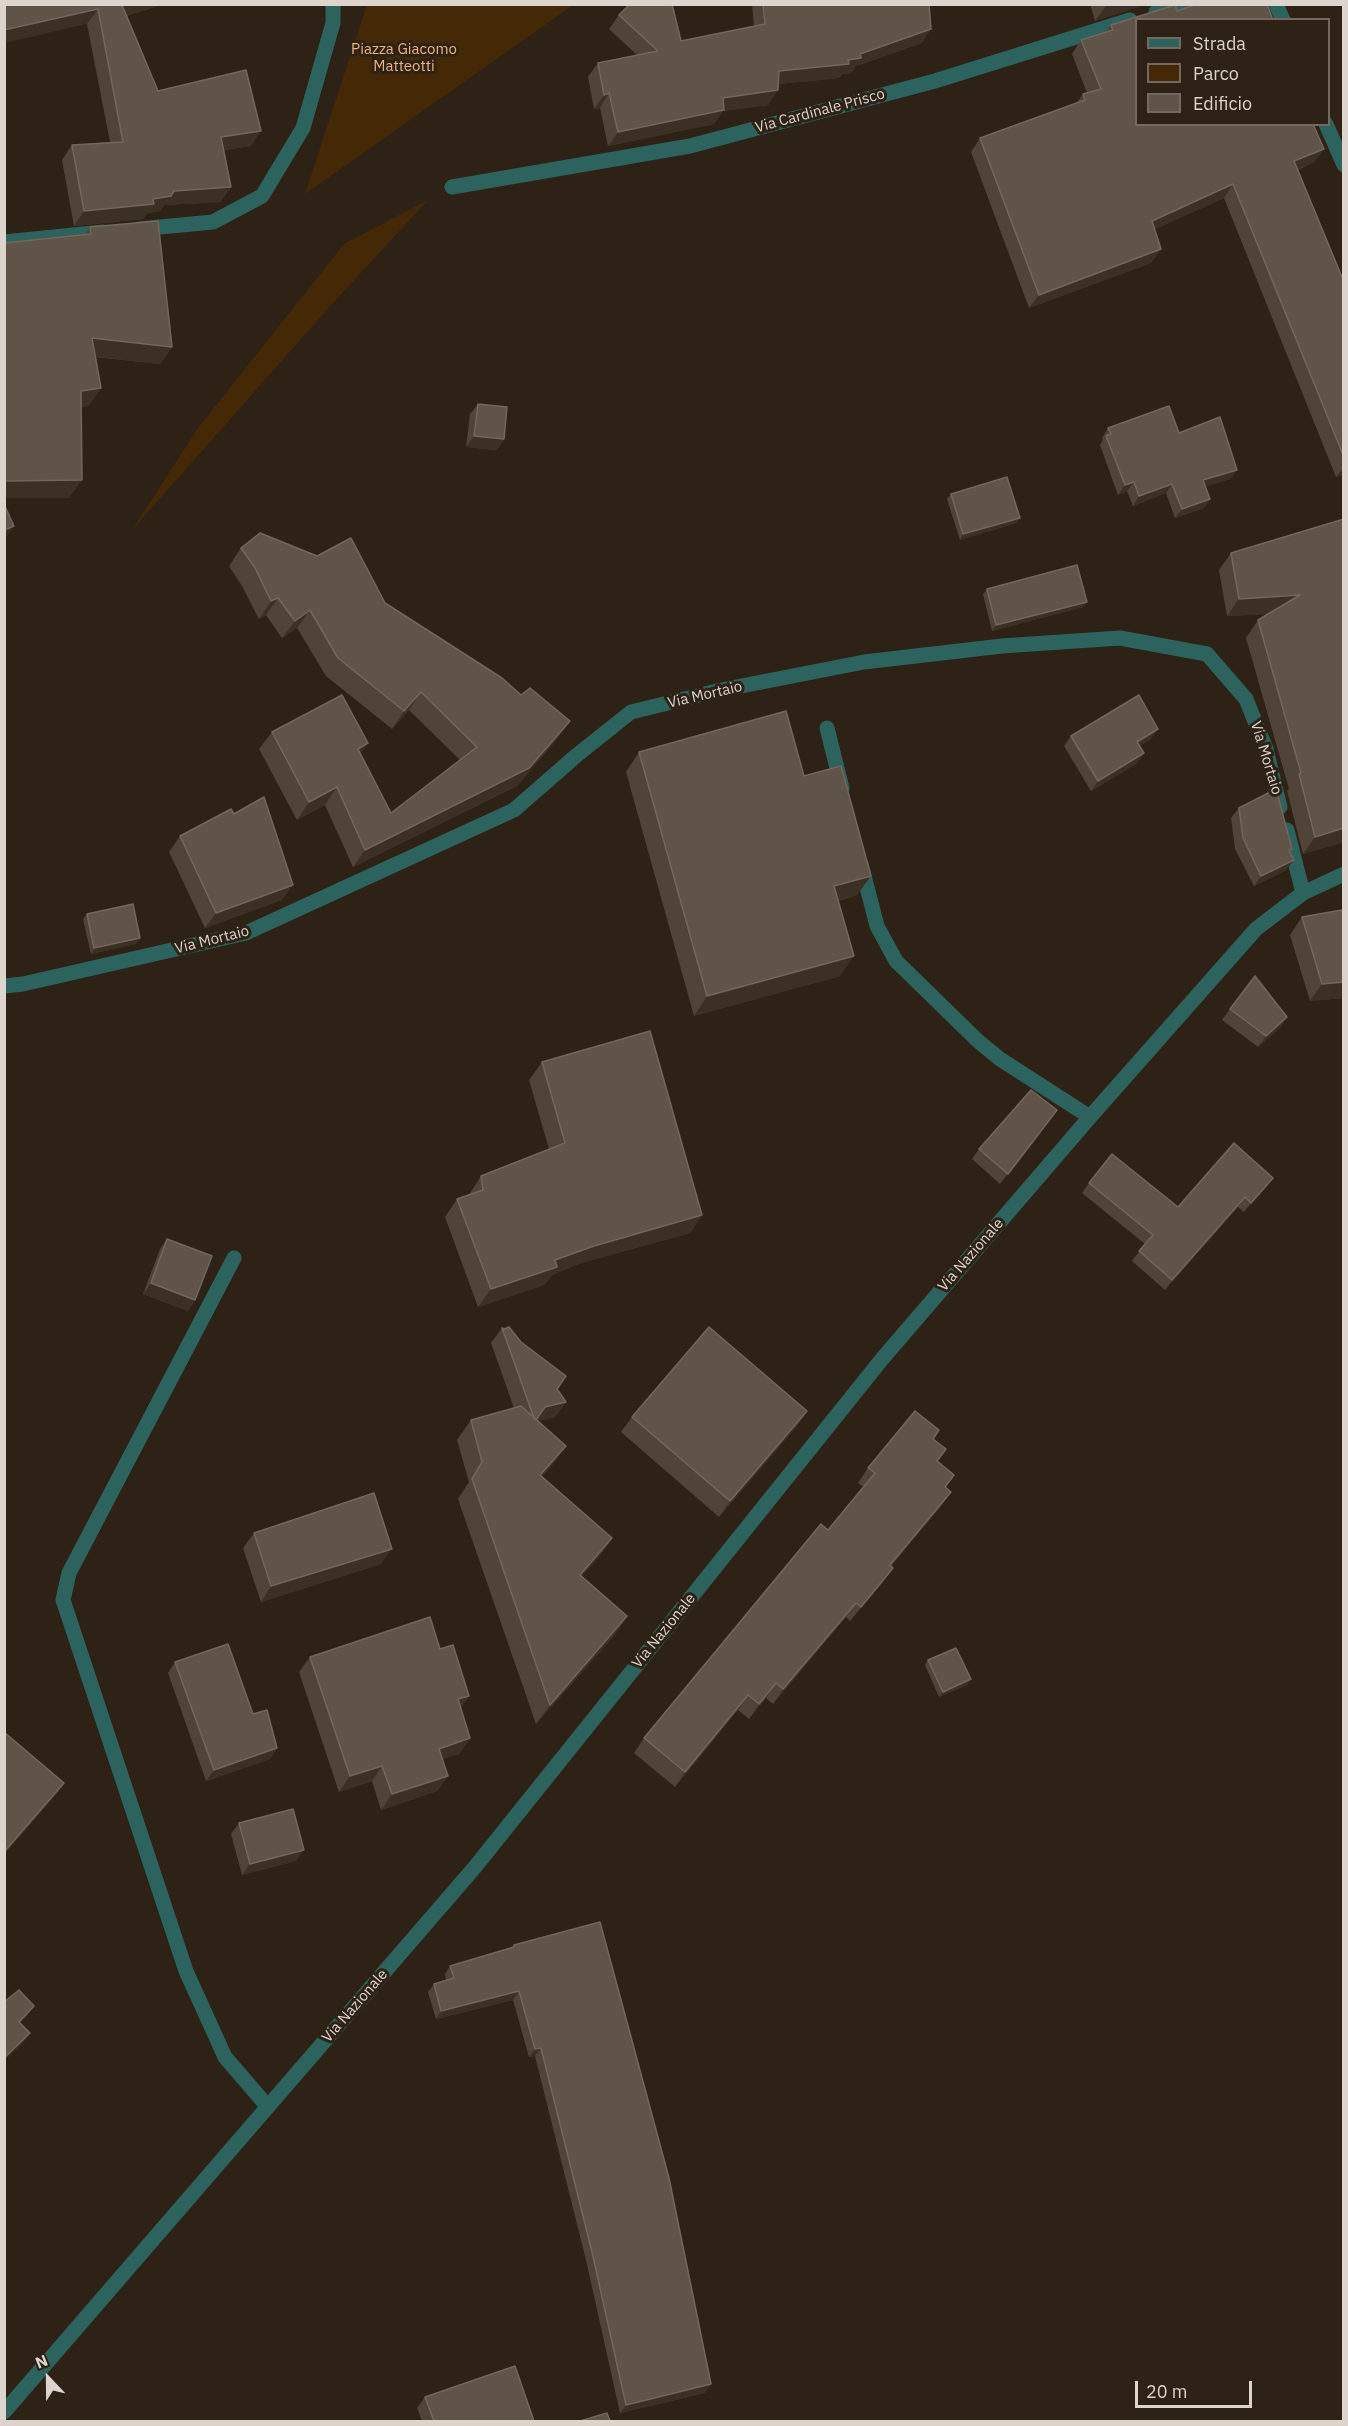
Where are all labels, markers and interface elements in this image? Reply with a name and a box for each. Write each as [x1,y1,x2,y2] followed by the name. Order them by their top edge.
[1135,18,1330,126] legend
[1193,32,1246,55] text: Strada
[351,41,457,76] park label: Piazza Giacomo Matteotti
[1193,62,1239,85] text: Parco
[753,85,887,137] street label: Via Cardinale Prisco
[1193,92,1252,115] text: Edificio
[666,678,744,712] street label: Via Mortaio
[1246,719,1286,797] street label: Via Mortaio
[173,922,251,958] street label: Via Mortaio
[934,1215,1008,1295] street label: Via Nazionale
[628,1590,700,1672] street label: Via Nazionale
[318,1966,392,2046] street label: Via Nazionale
[18,2348,78,2408] north arrow
[32,2350,50,2373] text: N
[1138,2369,1255,2407] scale bar
[1146,2380,1188,2403] text: 20 m

